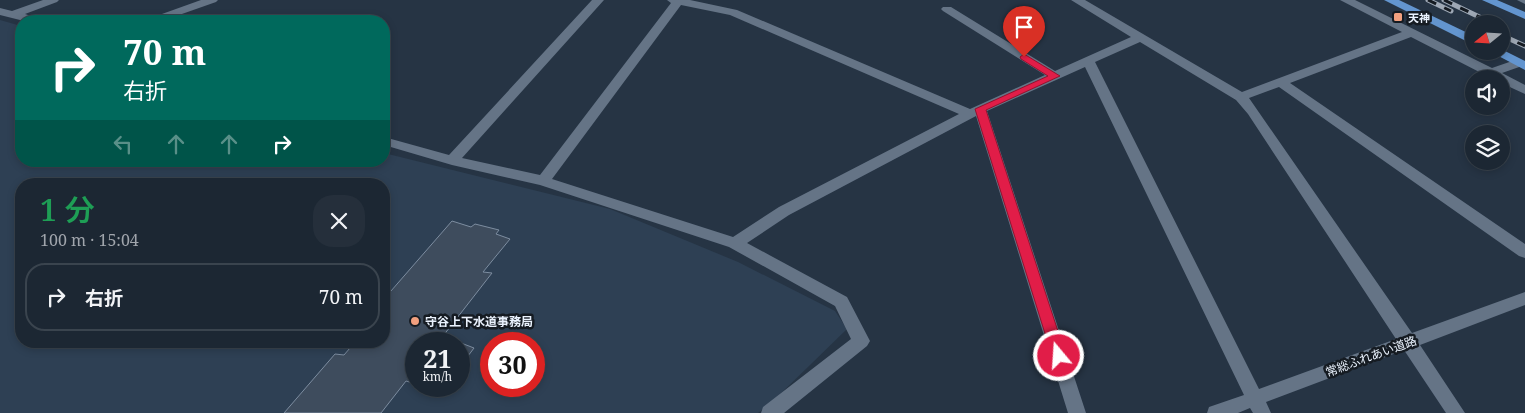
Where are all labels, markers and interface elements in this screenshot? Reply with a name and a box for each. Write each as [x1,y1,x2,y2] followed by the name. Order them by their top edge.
[1003,6,1045,57] pin
[1408,10,1430,25] place label: 天神
[1392,11,1404,23] marker: 天神
[1010,13,1038,41] icon: arrive
[1465,15,1510,60] north arrow
[1465,15,1510,170] map controls
[123,28,206,75] text: 70 m
[40,35,105,100] icon: right
[1465,70,1510,115] button: sound
[123,75,167,105] text: 右折
[1465,125,1510,170] button: layers
[109,130,137,158] icon: left
[162,130,190,158] icon: ahead
[215,130,243,158] icon: ahead
[268,130,296,158] icon: right
[40,189,95,230] text: 1 分
[313,195,365,247] button: close
[40,229,139,251] text: 100 m · 15:04
[42,283,70,311] icon: right
[319,284,363,310] text: 70 m
[85,285,123,311] text: 右折
[425,313,533,330] place label: 守谷上下水道事務局
[409,315,421,327] marker: 守谷上下水道事務局
[1032,329,1084,381] position arrow
[480,332,545,397] speed limit sign: 30
[1323,332,1419,380] street label: 常総ふれあい道路
[423,341,452,375] text: 21
[423,368,452,385] text: km/h

